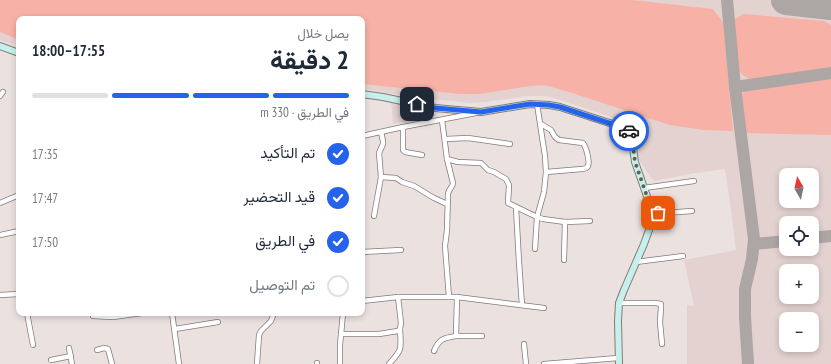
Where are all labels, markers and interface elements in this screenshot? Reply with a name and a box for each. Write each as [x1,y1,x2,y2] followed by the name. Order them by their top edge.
[297,25,349,42] text: يصل خلال
[32,41,105,60] text: 17:55–18:00
[270,43,349,76] text: 2 دقيقة
[400,87,434,121] pin
[406,93,428,115] icon: home
[260,104,349,121] text: في الطريق · 330 m
[609,111,649,151] courier
[618,120,640,142] icon: car
[260,143,315,162] text: تم التأكيد
[327,143,349,165] icon: check
[32,146,58,163] text: 17:35
[779,168,819,208] north arrow
[779,168,819,352] map controls
[243,187,315,206] text: قيد التحضير
[327,187,349,209] icon: check
[32,190,58,207] text: 17:47
[641,196,675,230] pin
[647,202,669,224] icon: bag
[779,216,819,256] button: locate
[255,231,315,250] text: في الطريق
[327,231,349,253] icon: check
[32,234,58,251] text: 17:50
[779,264,819,304] button: +
[249,275,315,294] text: تم التوصيل
[779,312,819,352] button: −

